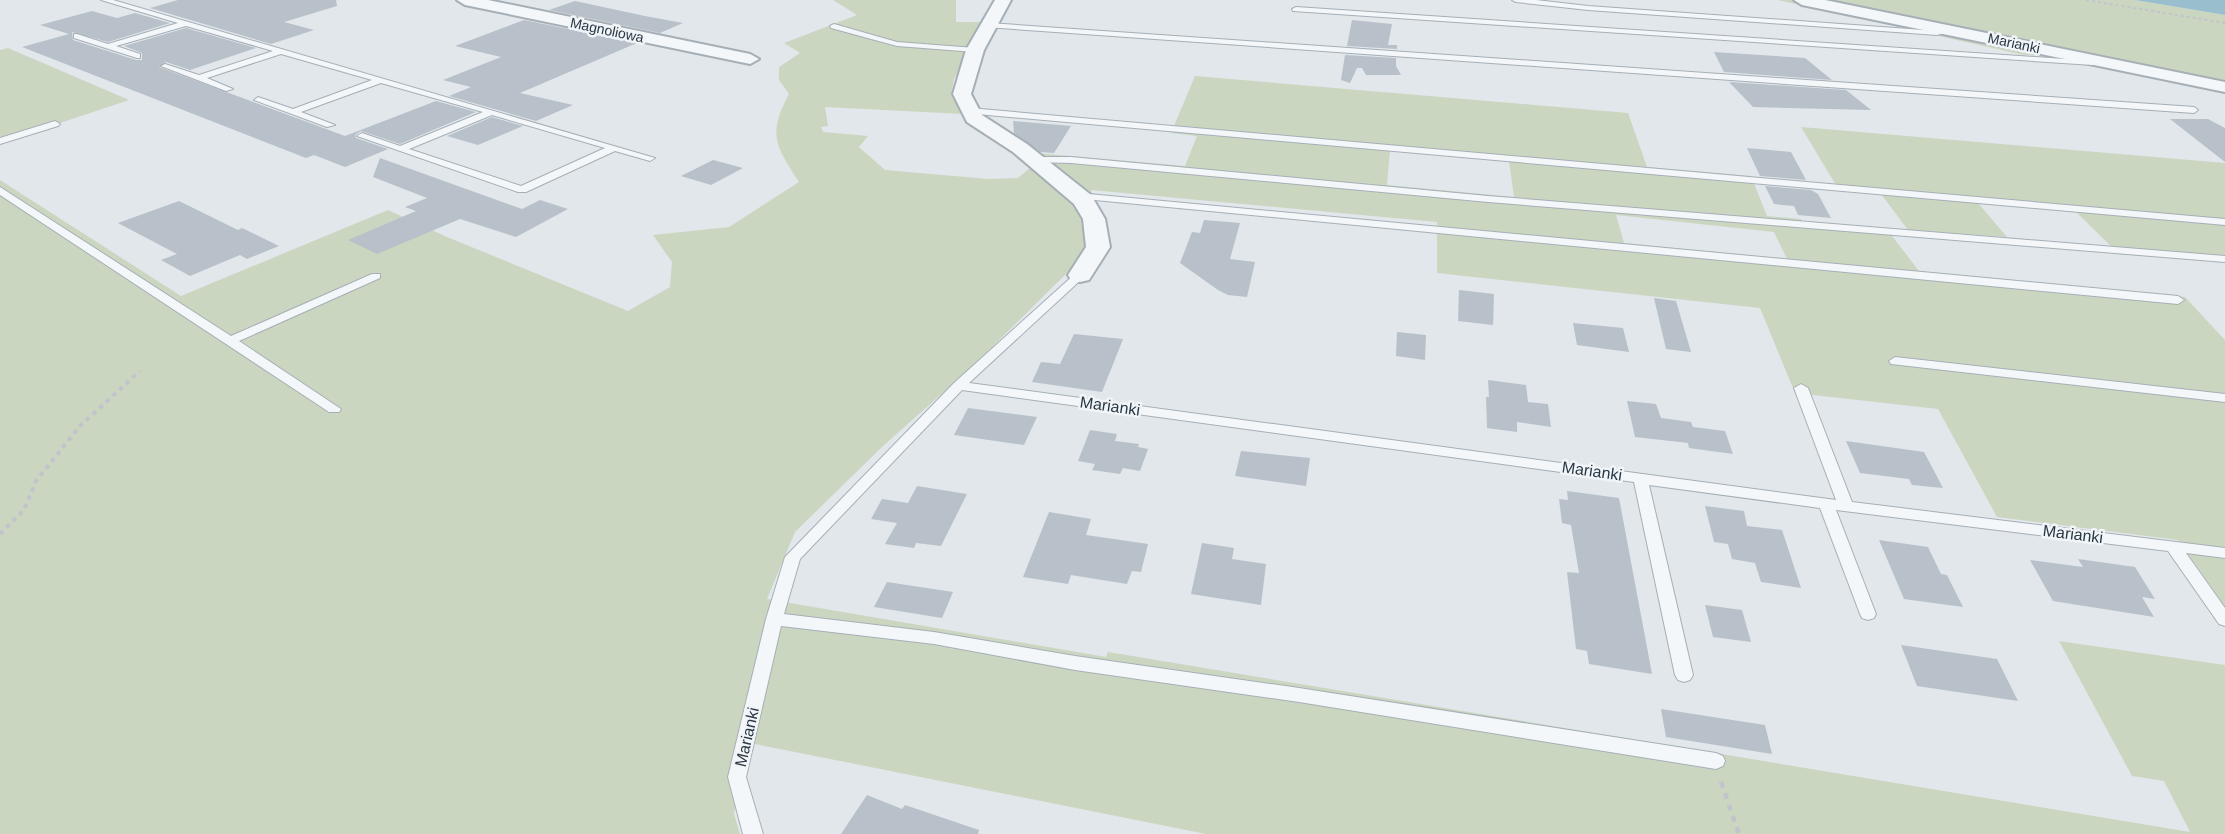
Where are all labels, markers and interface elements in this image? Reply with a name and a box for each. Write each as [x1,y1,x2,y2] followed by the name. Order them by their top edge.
[569,14,645,46] street label: Magnoliowa
[1986,30,2042,56] street label: Marianki
[1079,393,1141,419] street label: Marianki
[1561,458,1623,484] street label: Marianki
[2042,522,2104,546] street label: Marianki
[732,706,762,768] street label: Marianki

